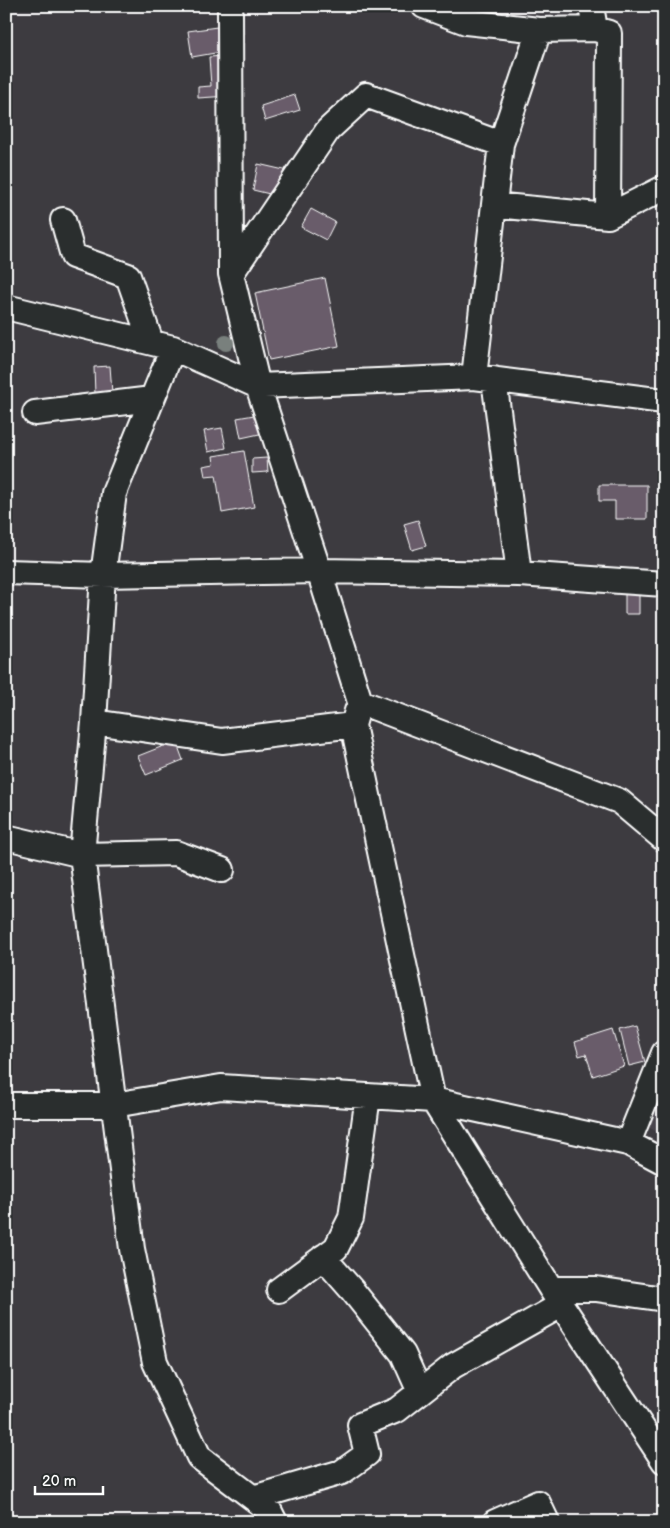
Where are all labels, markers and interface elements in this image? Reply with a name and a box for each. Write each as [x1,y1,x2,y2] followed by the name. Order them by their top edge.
[35,1463,102,1495] scale bar
[42,1472,76,1491] text: 20 m

